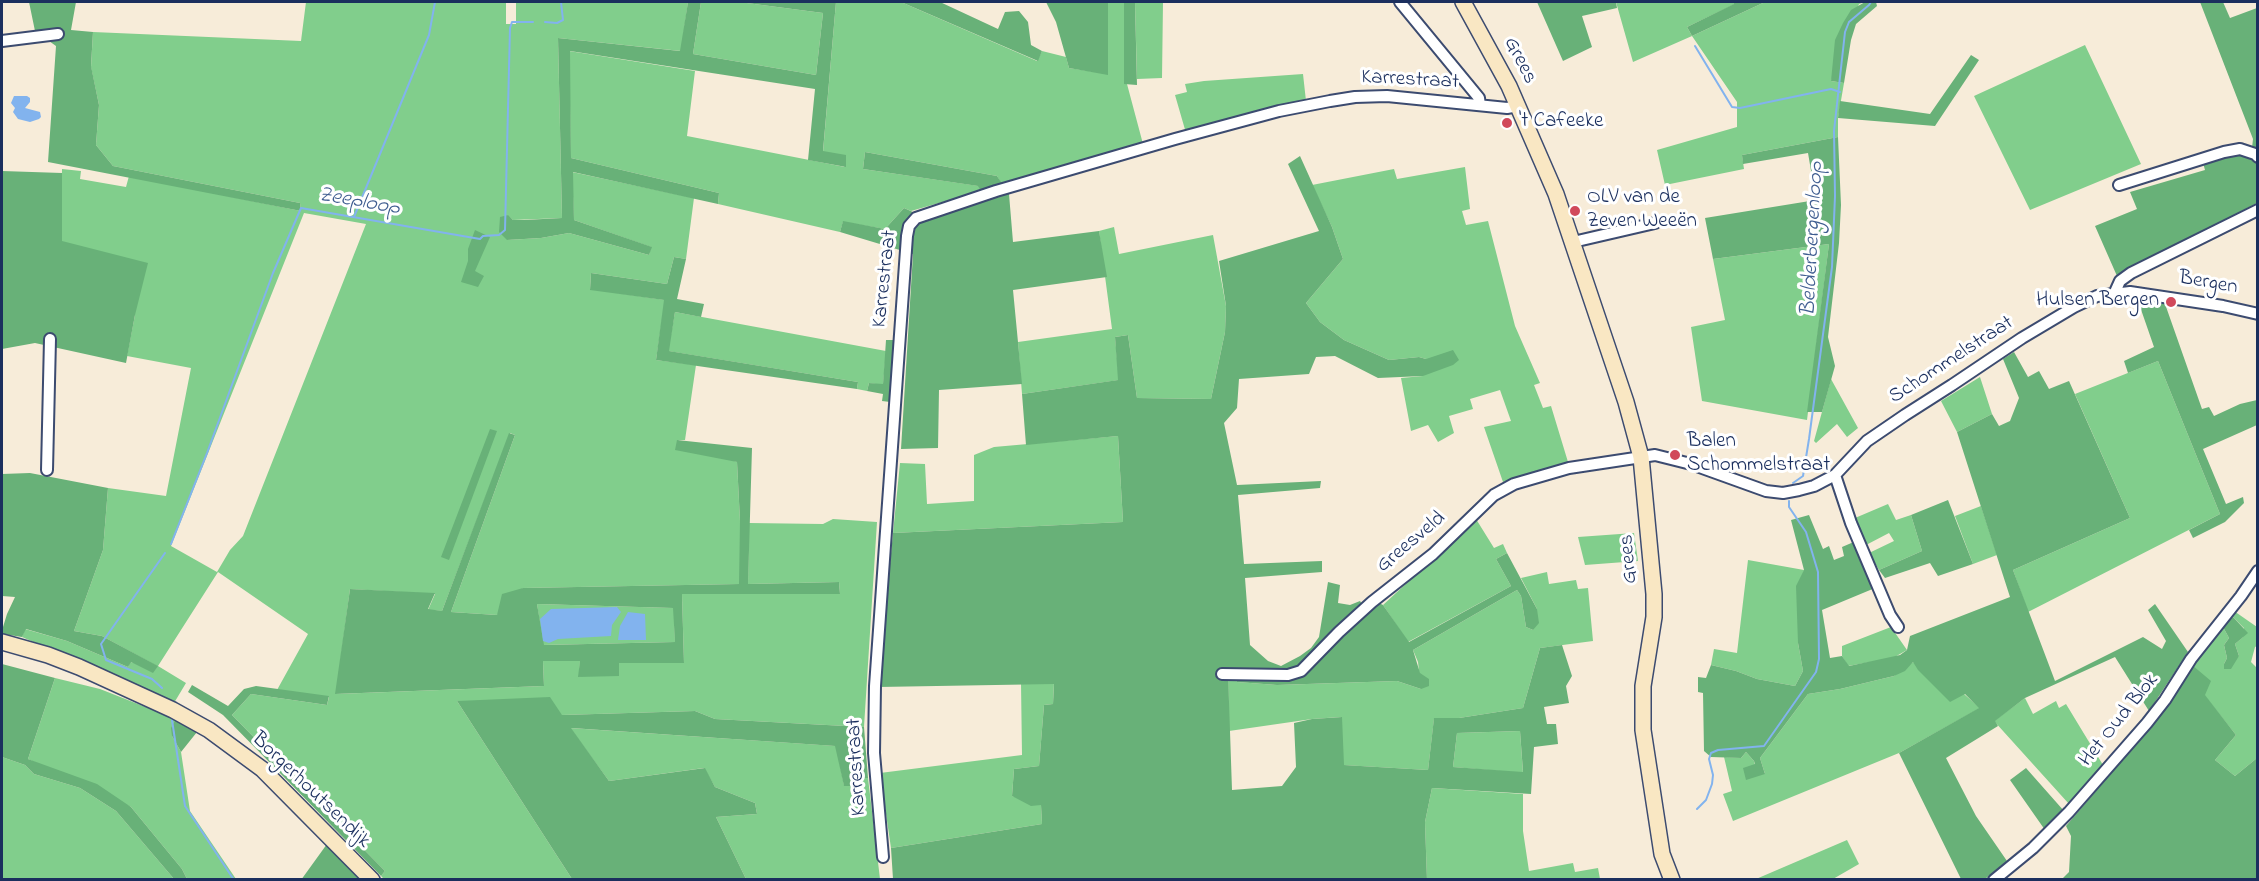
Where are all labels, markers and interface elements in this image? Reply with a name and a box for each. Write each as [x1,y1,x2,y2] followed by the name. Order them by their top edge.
[1497,33,1541,89] street label: Grees
[1360,66,1460,96] street label: Karrestraat
[1519,110,1604,136] place label: 't Cafeeke
[1500,116,1514,130] marker: 't Cafeeke
[1797,161,1831,317] water label: Belderbergenloop
[316,183,402,223] water label: Zeeploop
[1587,186,1697,236] place label: OLV van de Zeven Weeën
[1568,204,1582,218] marker: OLV van de Zeven Weeën
[868,229,904,329] street label: Karrestraat
[2177,266,2239,302] street label: Bergen
[2036,289,2159,315] place label: Hulsen Bergen
[2164,295,2178,309] marker: Hulsen Bergen
[1885,311,2019,411] street label: Schommelstraat
[1687,430,1830,480] place label: Balen Schommelstraat
[1668,448,1682,462] marker: Balen Schommelstraat
[1372,507,1452,579] street label: Greesveld
[1615,533,1645,585] street label: Grees
[2075,669,2165,773] street label: Het Oud Blok
[843,717,873,817] street label: Karrestraat
[245,728,375,854] street label: Borgerhoutsendijk

